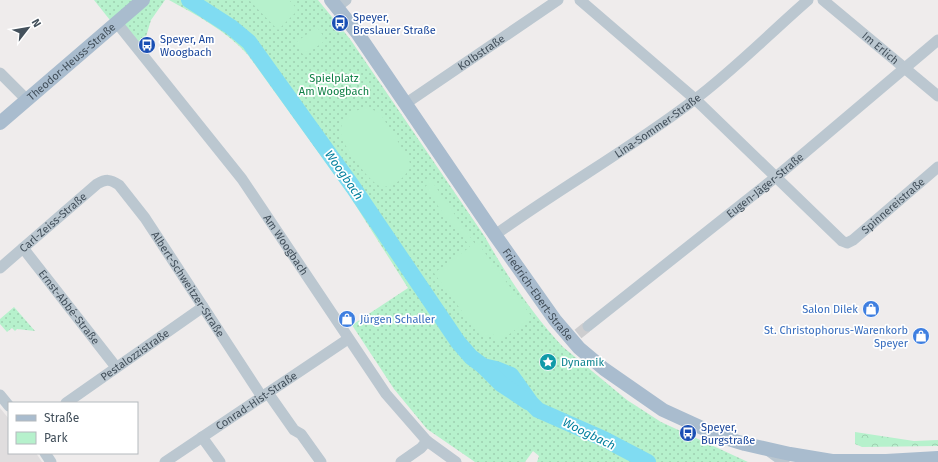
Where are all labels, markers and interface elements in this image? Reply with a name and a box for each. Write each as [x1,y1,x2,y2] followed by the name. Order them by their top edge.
[8,8,48,48] north arrow
[353,11,436,37] place label: Speyer, Breslauer Straße
[330,13,350,33] bus stop icon: Speyer, Breslauer Straße
[29,17,44,30] text: N
[24,20,118,103] street label: Theodor-Heuss-Straße
[860,29,902,67] street label: Im Erlich
[455,32,507,73] street label: Kolbstraße
[160,33,215,59] place label: Speyer, Am Woogbach
[137,35,157,55] bus stop icon: Speyer, Am Woogbach
[299,72,369,98] park label: Spielplatz Am Woogbach
[612,91,703,160] street label: Lina-Sommer-Straße
[322,148,366,202] water label: Woogbach
[724,150,806,220] street label: Eugen-Jäger-Straße
[859,175,927,236] street label: Spinnereistraße
[17,190,89,255] street label: Carl-Zeiss-Straße
[261,212,311,278] street label: Am Woogbach
[149,229,227,339] street label: Albert-Schweitzer-Straße
[500,246,576,343] street label: Friedrich-Ebert-Straße
[36,267,102,347] street label: Ernst-Abbé-Straße
[861,299,881,319] shop icon: Salon Dilek
[802,303,858,316] place label: Salon Dilek
[337,309,357,329] shop icon: Jürgen Schaller
[360,313,436,326] place label: Jürgen Schaller
[764,324,909,350] place label: St. Christophorus-Warenkorb Speyer
[98,326,172,383] street label: Pestalozzistraße
[911,326,931,346] shop icon: St. Christophorus-Warenkorb Speyer
[538,352,558,372] place icon: Dynamik
[561,356,604,369] place label: Dynamik
[213,369,299,433] street label: Conrad-Hist-Straße
[8,402,138,454] legend
[44,411,79,425] text: Straße
[560,415,618,453] water label: Woogbach
[701,421,755,447] place label: Speyer, Burgstraße
[678,423,698,443] bus stop icon: Speyer, Burgstraße
[44,431,68,445] text: Park

